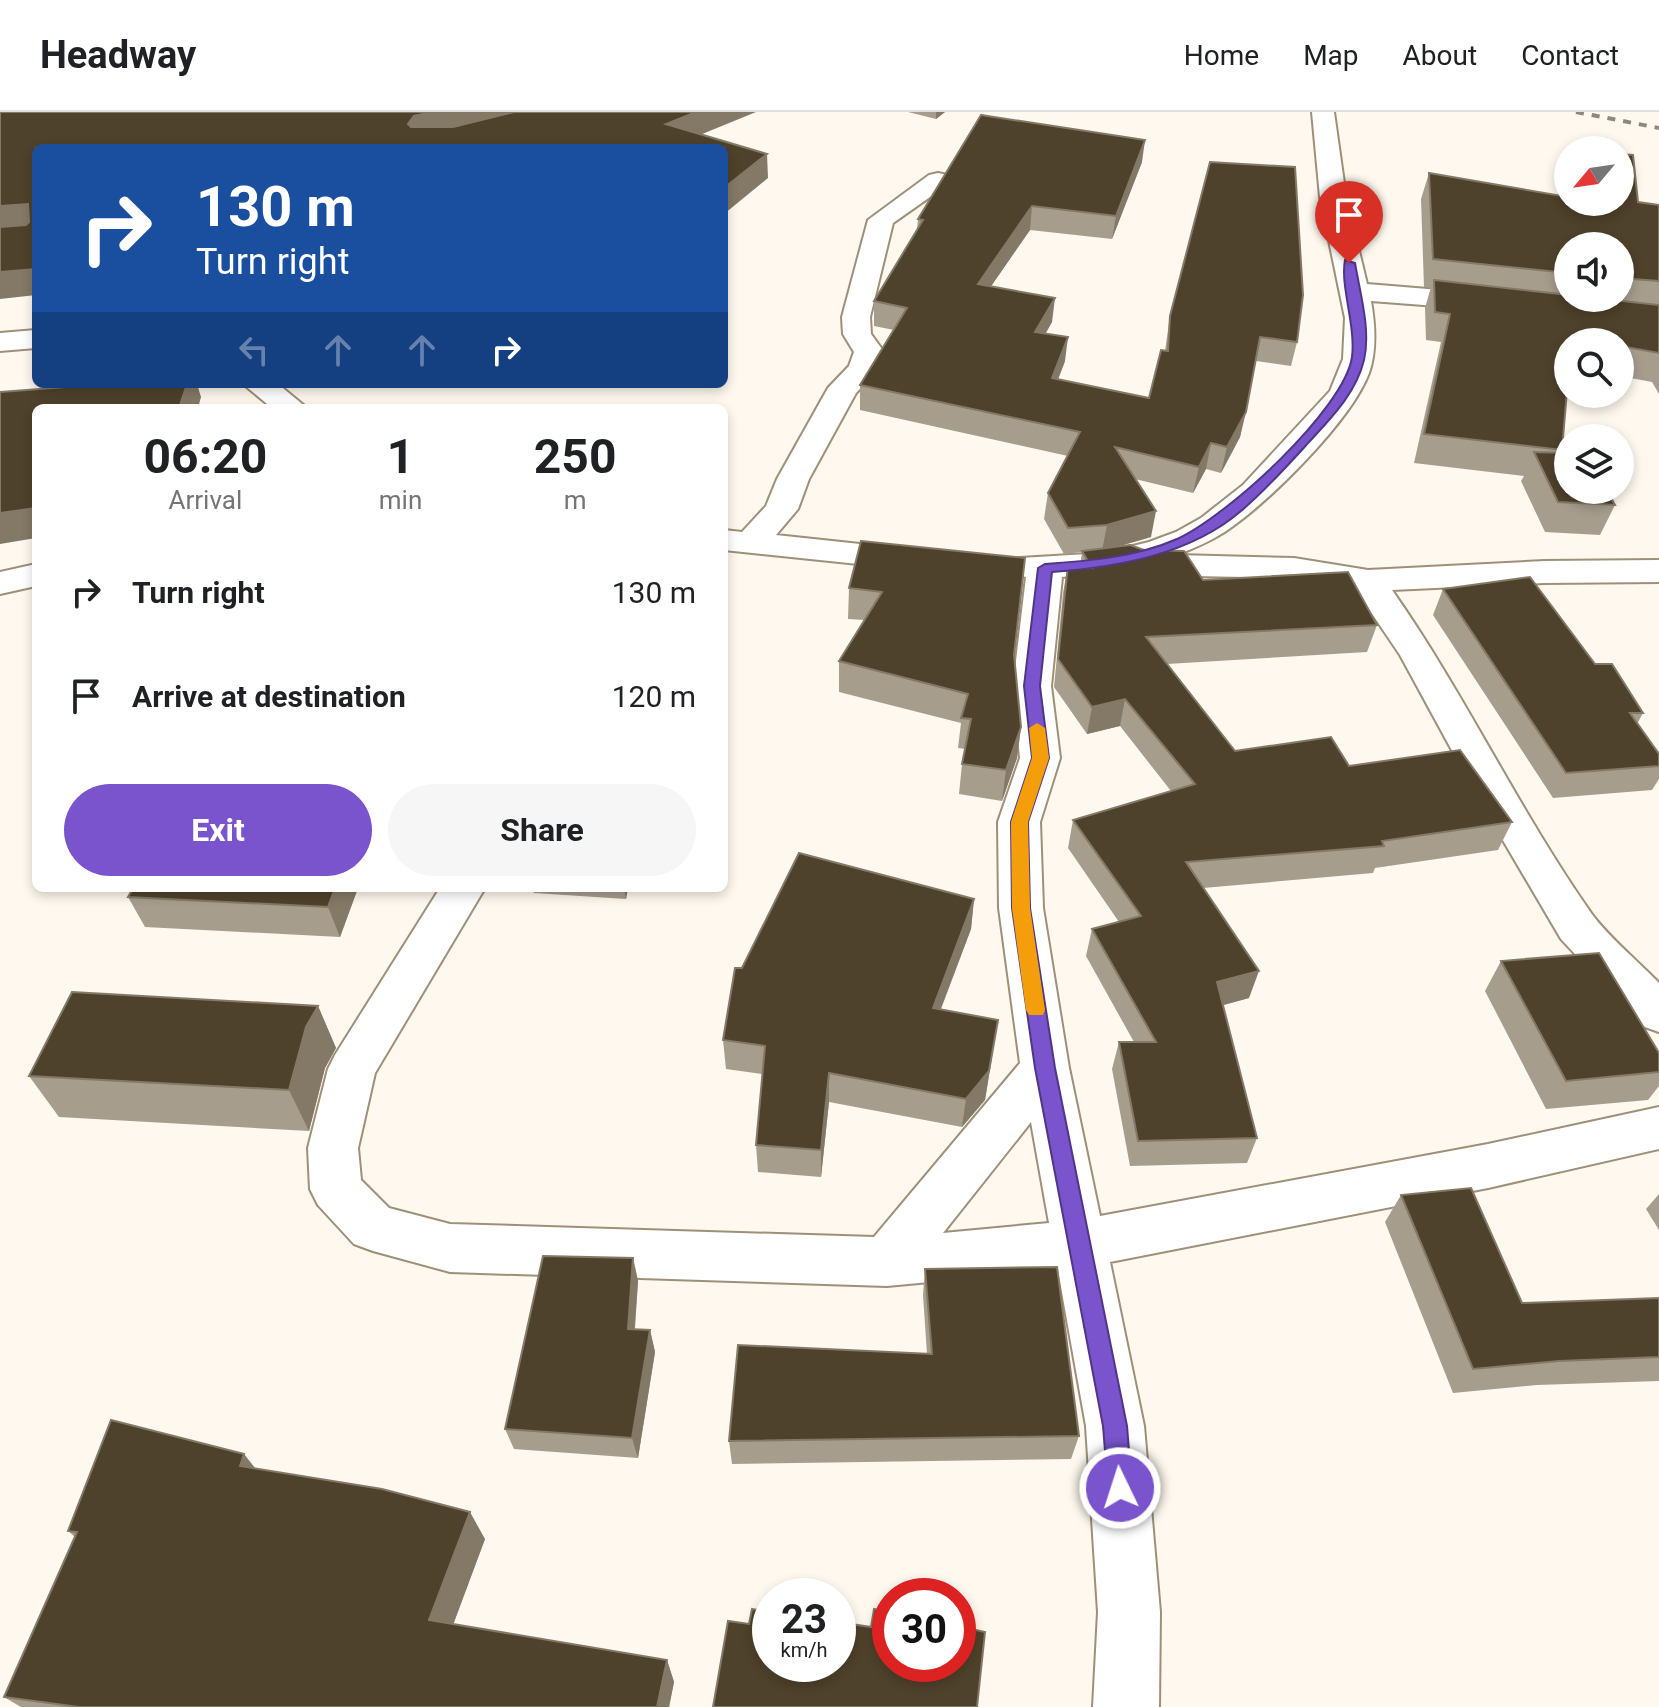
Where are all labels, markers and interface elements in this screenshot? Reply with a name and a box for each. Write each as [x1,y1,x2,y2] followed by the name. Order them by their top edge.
[40,33,196,77] text: Headway
[1184,39,1259,72] text: Home
[1303,39,1359,72] text: Map
[1403,39,1477,72] text: About
[1521,39,1619,72] text: Contact
[1554,136,1634,216] north arrow
[1554,136,1634,504] map controls
[196,174,355,240] text: 130 m
[64,176,168,280] icon: right
[1315,181,1383,263] pin
[1327,193,1371,237] icon: arrive
[1554,232,1634,312] button: sound
[196,241,349,283] text: Turn right
[232,328,276,372] icon: left
[316,328,360,372] icon: ahead
[400,328,444,372] icon: ahead
[484,328,528,372] icon: right
[1554,328,1634,408] button: search
[1554,424,1634,504] button: layers
[144,428,267,485] text: 06:20
[387,428,414,485] text: 1
[534,428,616,485] text: 250
[169,485,242,515] text: Arrival
[379,485,422,515] text: min
[564,485,587,515] text: m
[64,570,108,614] icon: right
[132,575,265,610] text: Turn right
[612,575,696,610] text: 130 m
[64,674,108,718] icon: arrive
[132,679,406,714] text: Arrive at destination
[612,679,696,714] text: 120 m
[64,784,372,876] button: Exit
[388,784,696,876] button: Share
[1078,1446,1162,1530] position arrow
[872,1578,976,1682] speed limit sign: 30
[781,1596,827,1643] text: 23
[781,1638,827,1662] text: km/h

